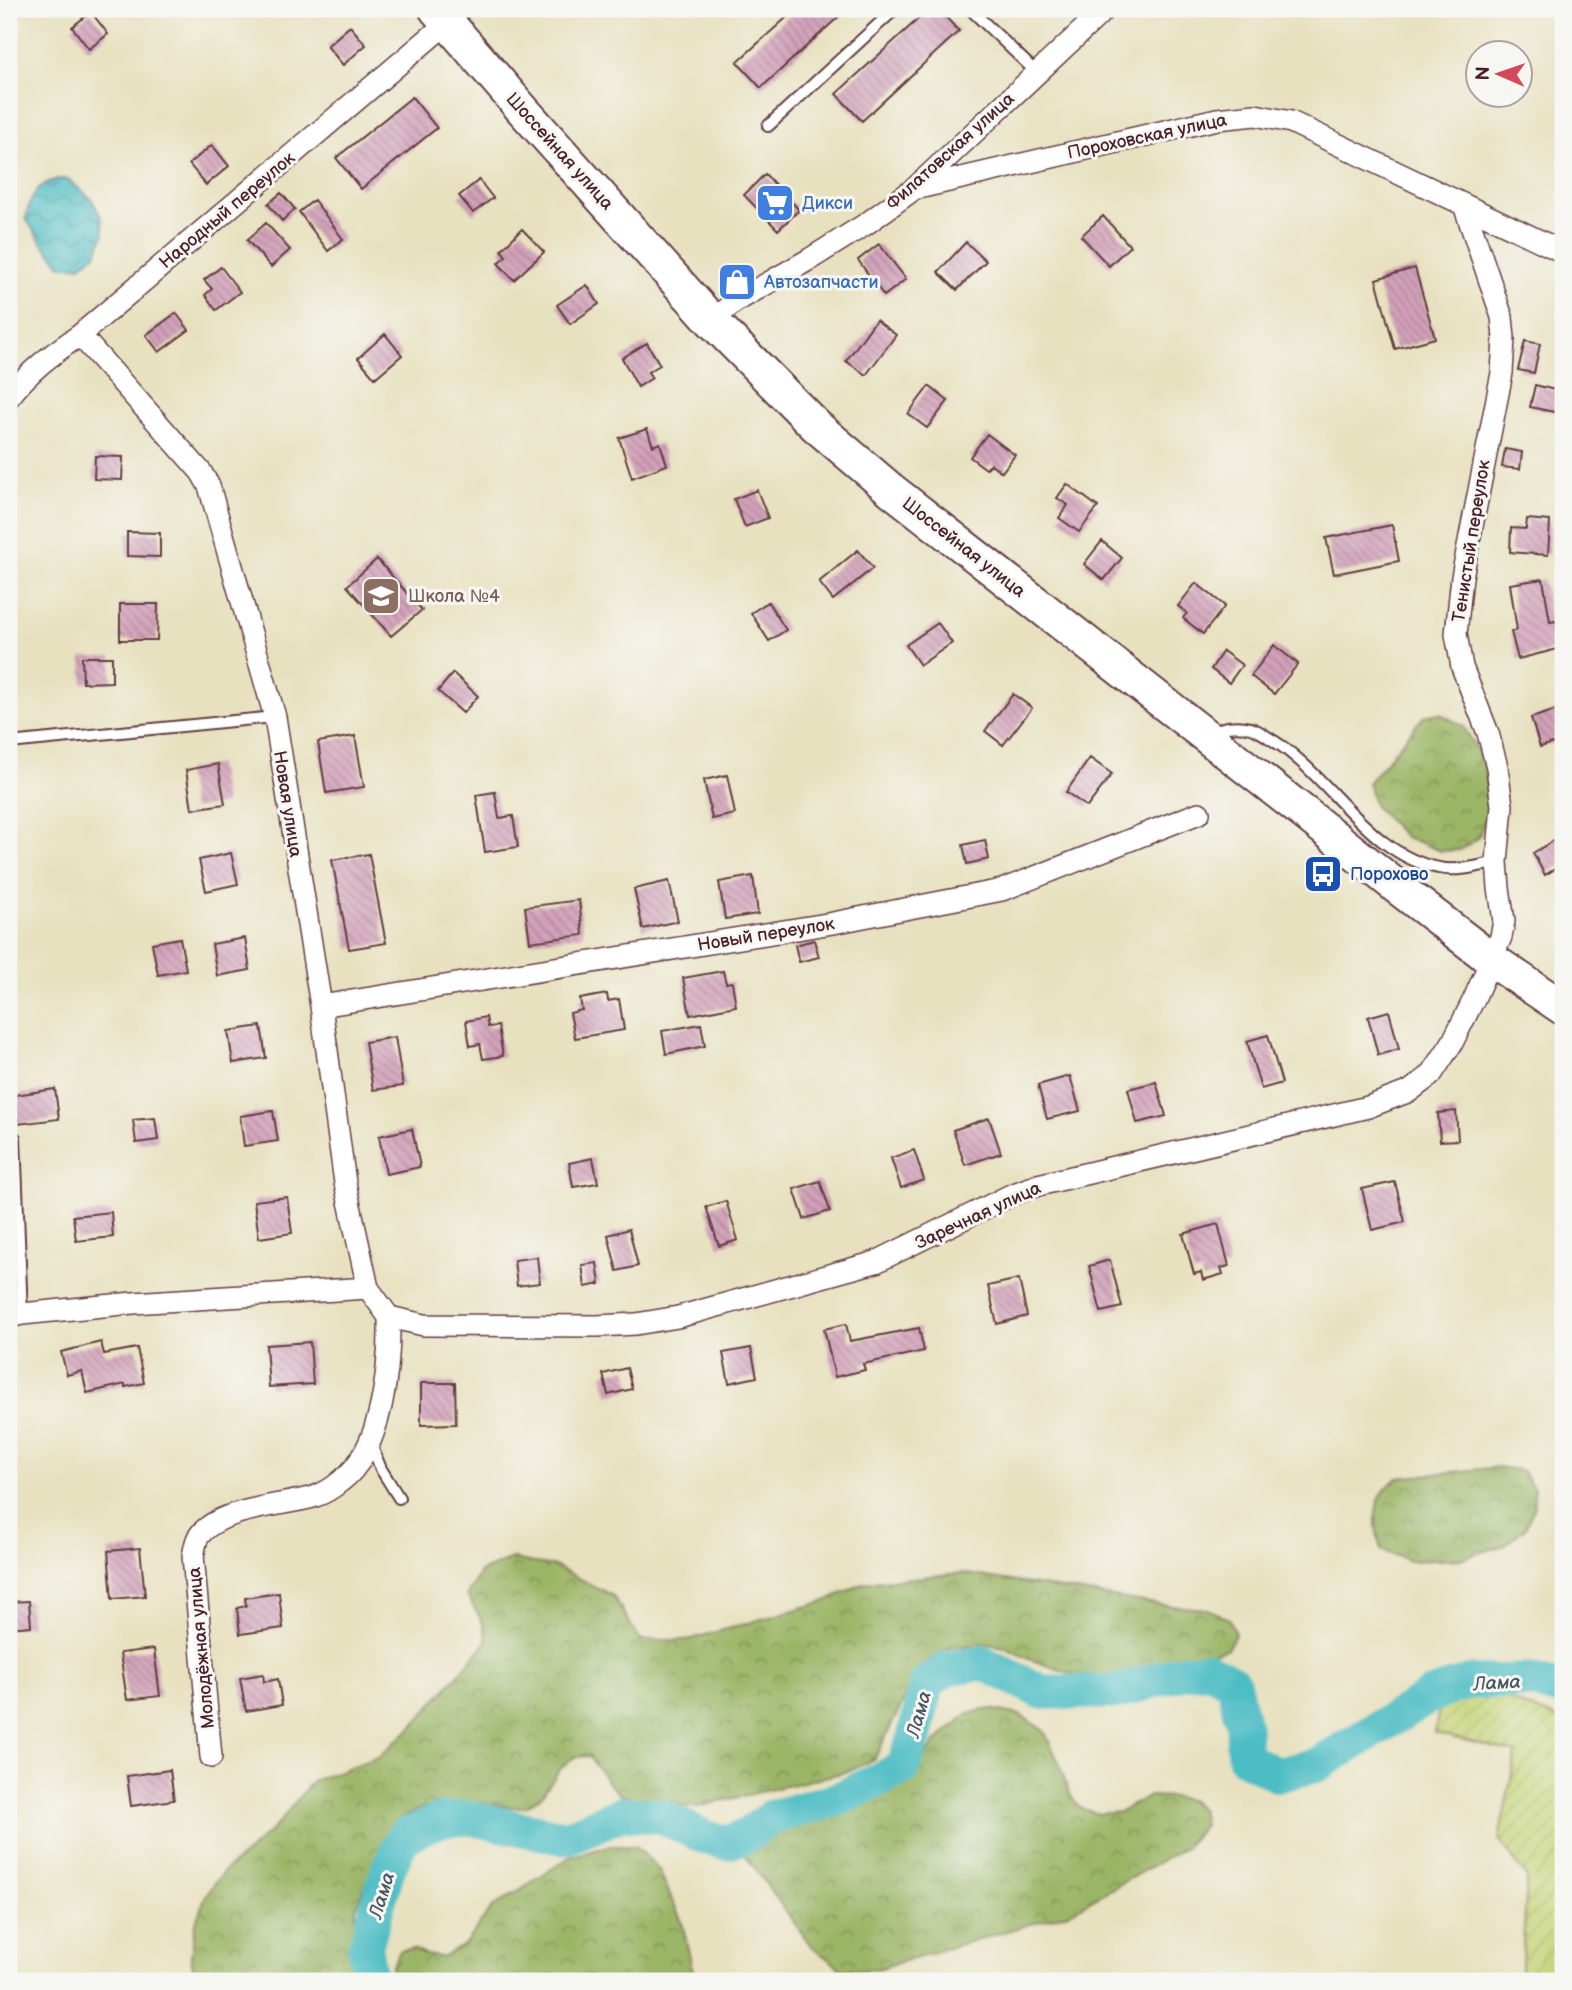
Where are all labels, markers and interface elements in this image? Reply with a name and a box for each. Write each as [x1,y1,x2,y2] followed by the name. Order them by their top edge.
[1464,38,1534,108] north arrow
[1472,66,1495,81] text: N
[502,88,618,214] street label: Шоссейная улица
[882,88,1019,214] street label: Филатовская улица
[1065,109,1229,164] street label: Пороховская улица
[155,147,300,273] street label: Народный переулок
[754,182,796,224] supermarket icon: Дикси
[802,193,853,214] place label: Дикси
[716,261,758,303] shop icon: Автозапчасти
[763,272,878,293] place label: Автозапчасти
[1448,458,1495,624] street label: Тенистый переулок
[898,493,1030,602] street label: Шоссейная улица
[360,575,402,617] school or university icon: Школа №4
[408,586,500,607] place label: Школа №4
[269,749,306,859] street label: Новая улица
[1302,853,1344,895] bus stop icon: Порохово
[1350,864,1428,885] place label: Порохово
[696,913,836,956] street label: Новый переулок
[912,1177,1045,1254] street label: Заречная улица
[184,1566,219,1730] street label: Молодёжная улица
[1472,1671,1521,1696] water label: Лама
[902,1689,937,1741] water label: Лама
[364,1870,400,1922] water label: Лама

